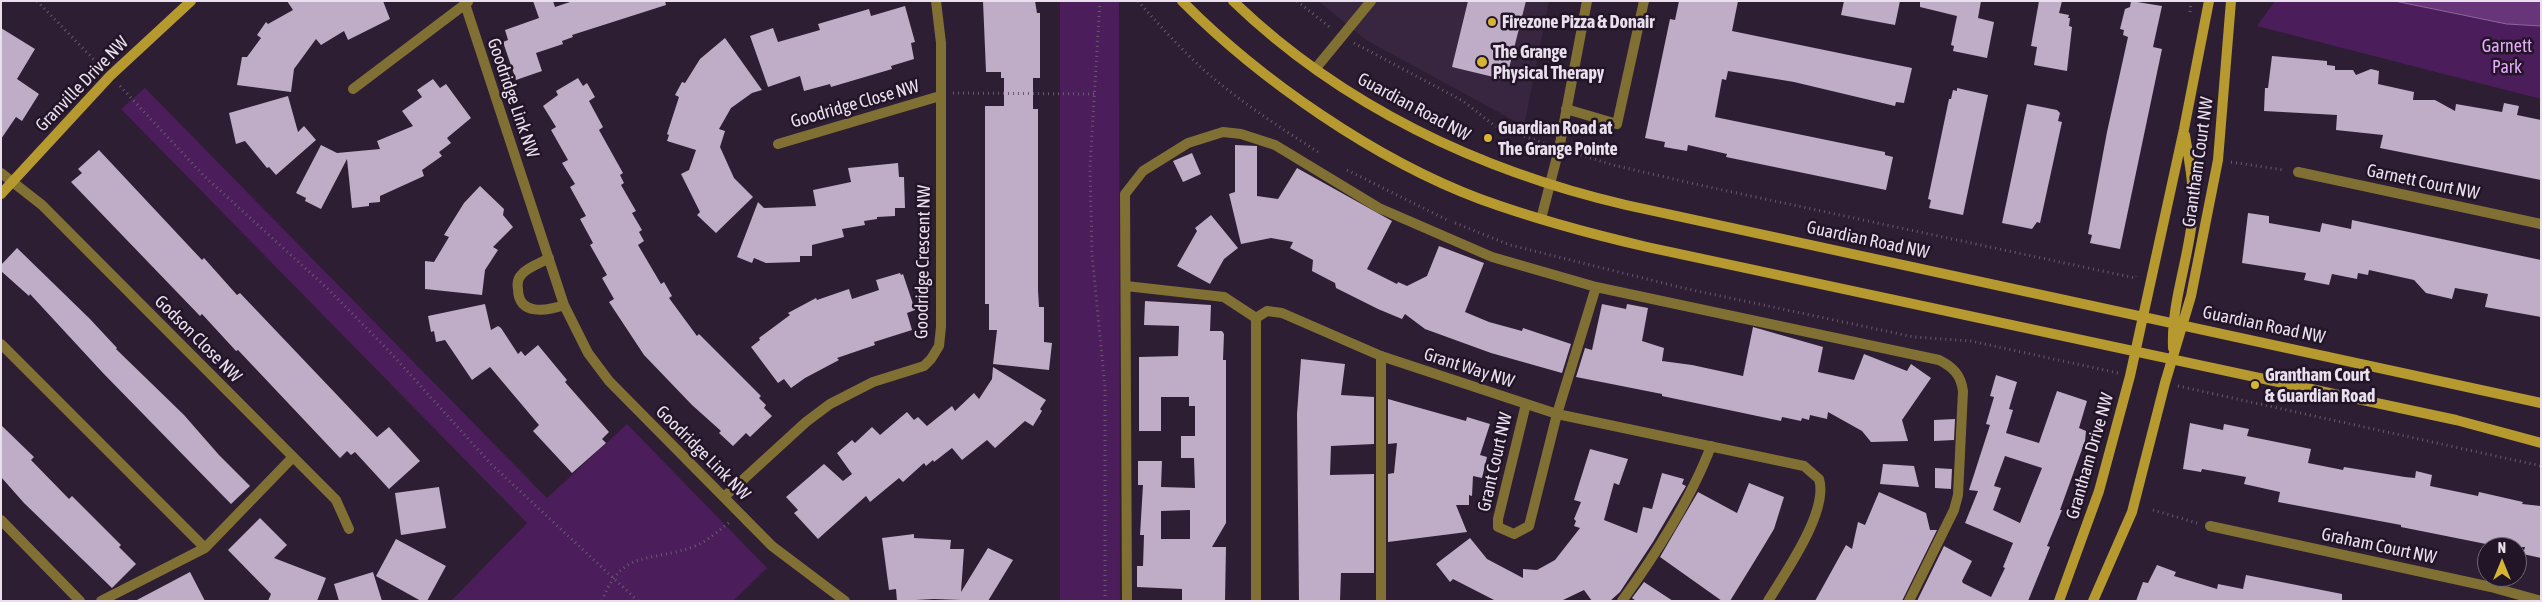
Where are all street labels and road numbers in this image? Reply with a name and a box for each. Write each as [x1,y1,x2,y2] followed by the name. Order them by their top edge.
[31,32,133,136] street label: Granville Drive NW
[482,35,544,161] street label: Goodridge Link NW
[1354,68,1474,146] street label: Guardian Road NW
[788,75,922,133] street label: Goodridge Close NW
[2178,96,2218,228] street label: Grantham Court NW
[2365,160,2481,204] street label: Garnett Court NW
[911,185,935,339] street label: Goodridge Crescent NW
[1805,216,1931,264] street label: Guardian Road NW
[150,291,246,387] street label: Godson Close NW
[2201,301,2327,349] street label: Guardian Road NW
[1421,343,1517,393] street label: Grant Way NW
[2062,390,2118,522] street label: Grantham Drive NW
[651,401,755,505] street label: Goodridge Link NW
[1473,410,1517,514] street label: Grant Court NW
[2319,523,2439,569] street label: Graham Court NW

